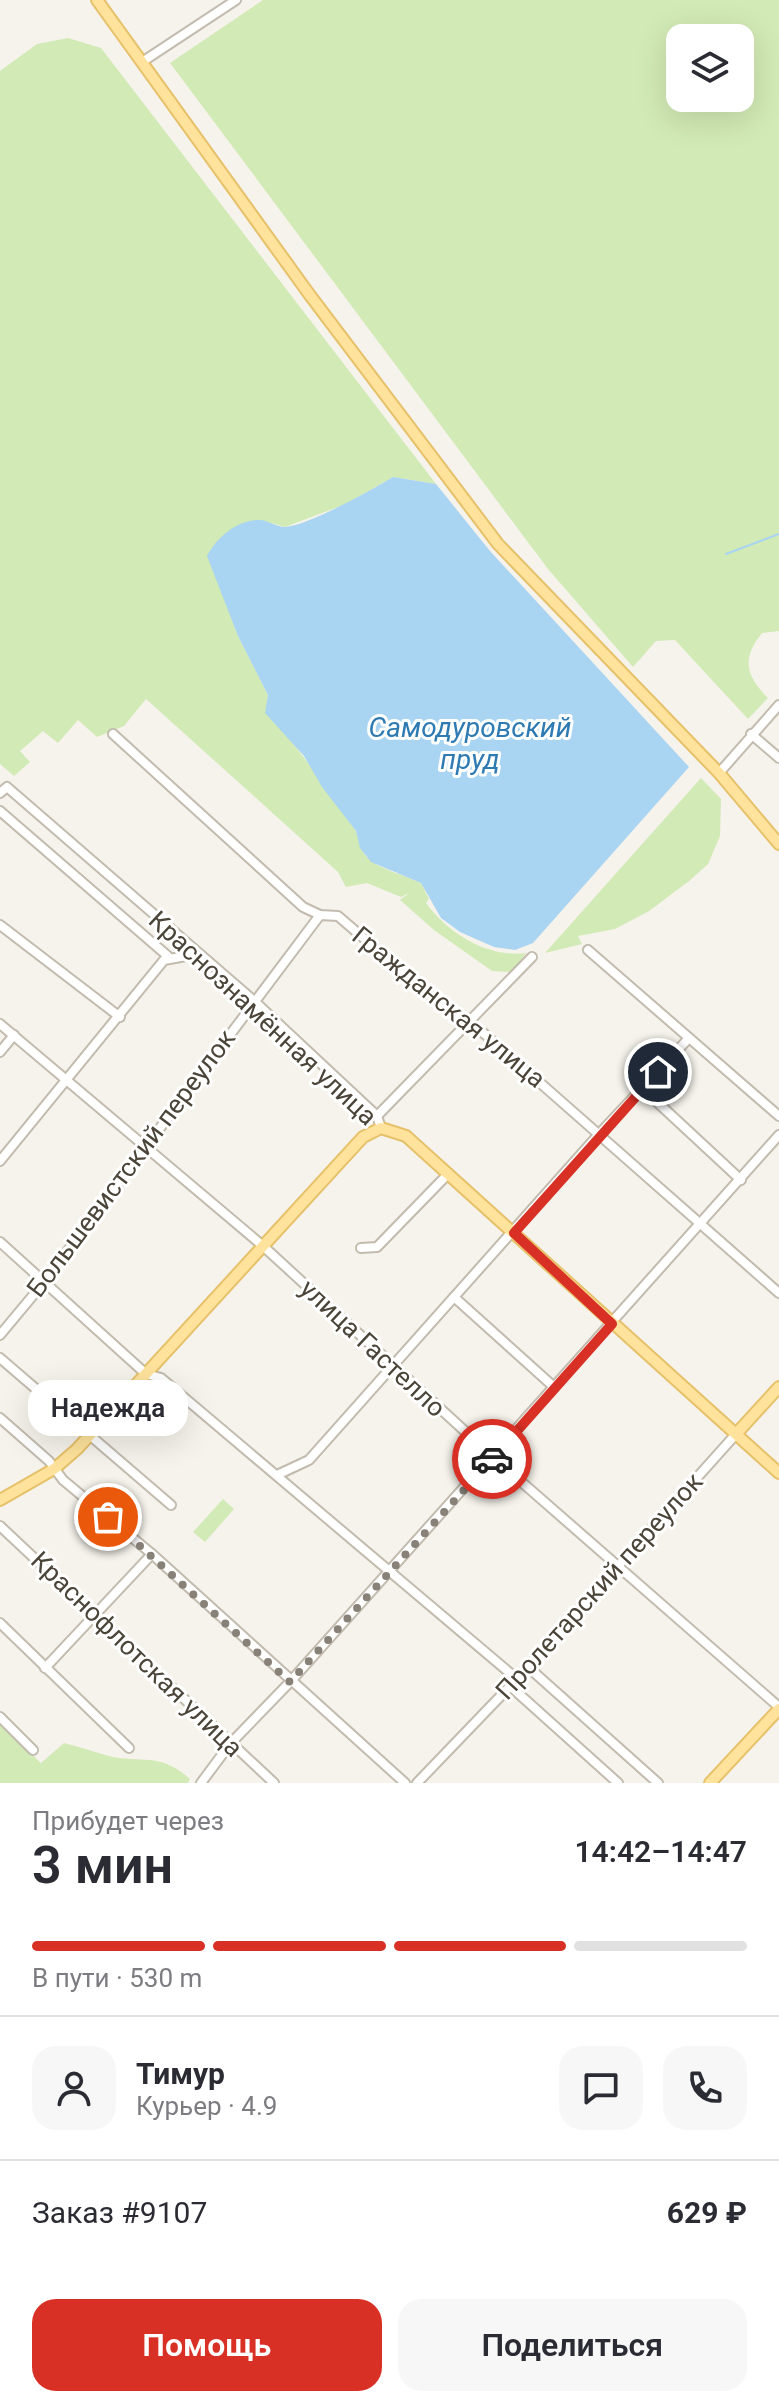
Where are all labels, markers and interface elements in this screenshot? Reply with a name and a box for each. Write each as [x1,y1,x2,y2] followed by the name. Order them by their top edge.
[666,24,754,112] map controls
[666,24,754,112] button: layers
[369,711,571,776] water label: Самодуровский пруд
[143,905,383,1131] street label: Краснознамённая улица
[347,920,551,1094] street label: Гражданская улица
[21,1023,241,1303] street label: Большевистский переулок
[624,1038,692,1106] pin
[636,1050,680,1094] icon: home
[294,1273,452,1423] street label: улица Гастелло
[28,1381,188,1437] callout: Надежда
[51,1393,165,1423] text: Надежда
[452,1419,532,1499] courier
[470,1437,514,1481] icon: car
[489,1467,709,1705] street label: Пролетарский переулок
[74,1483,142,1551] pin
[86,1495,130,1539] icon: bag
[25,1545,249,1763] street label: Краснофлотская улица
[32,1806,224,1836] text: Прибудет через
[574,1834,747,1869] text: 14:42–14:47
[32,1835,173,1896] text: 3 мин
[32,1963,202,1993] text: В пути · 530 m
[32,2046,116,2130] button: person
[559,2046,643,2130] button: chat
[663,2046,747,2130] button: phone
[136,2056,225,2091] text: Тимур
[136,2091,277,2121] text: Курьер · 4.9
[32,2195,207,2230] text: Заказ #9107
[667,2195,747,2230] text: 629 ₽
[32,2299,382,2391] button: Помощь
[398,2299,747,2391] button: Поделиться

